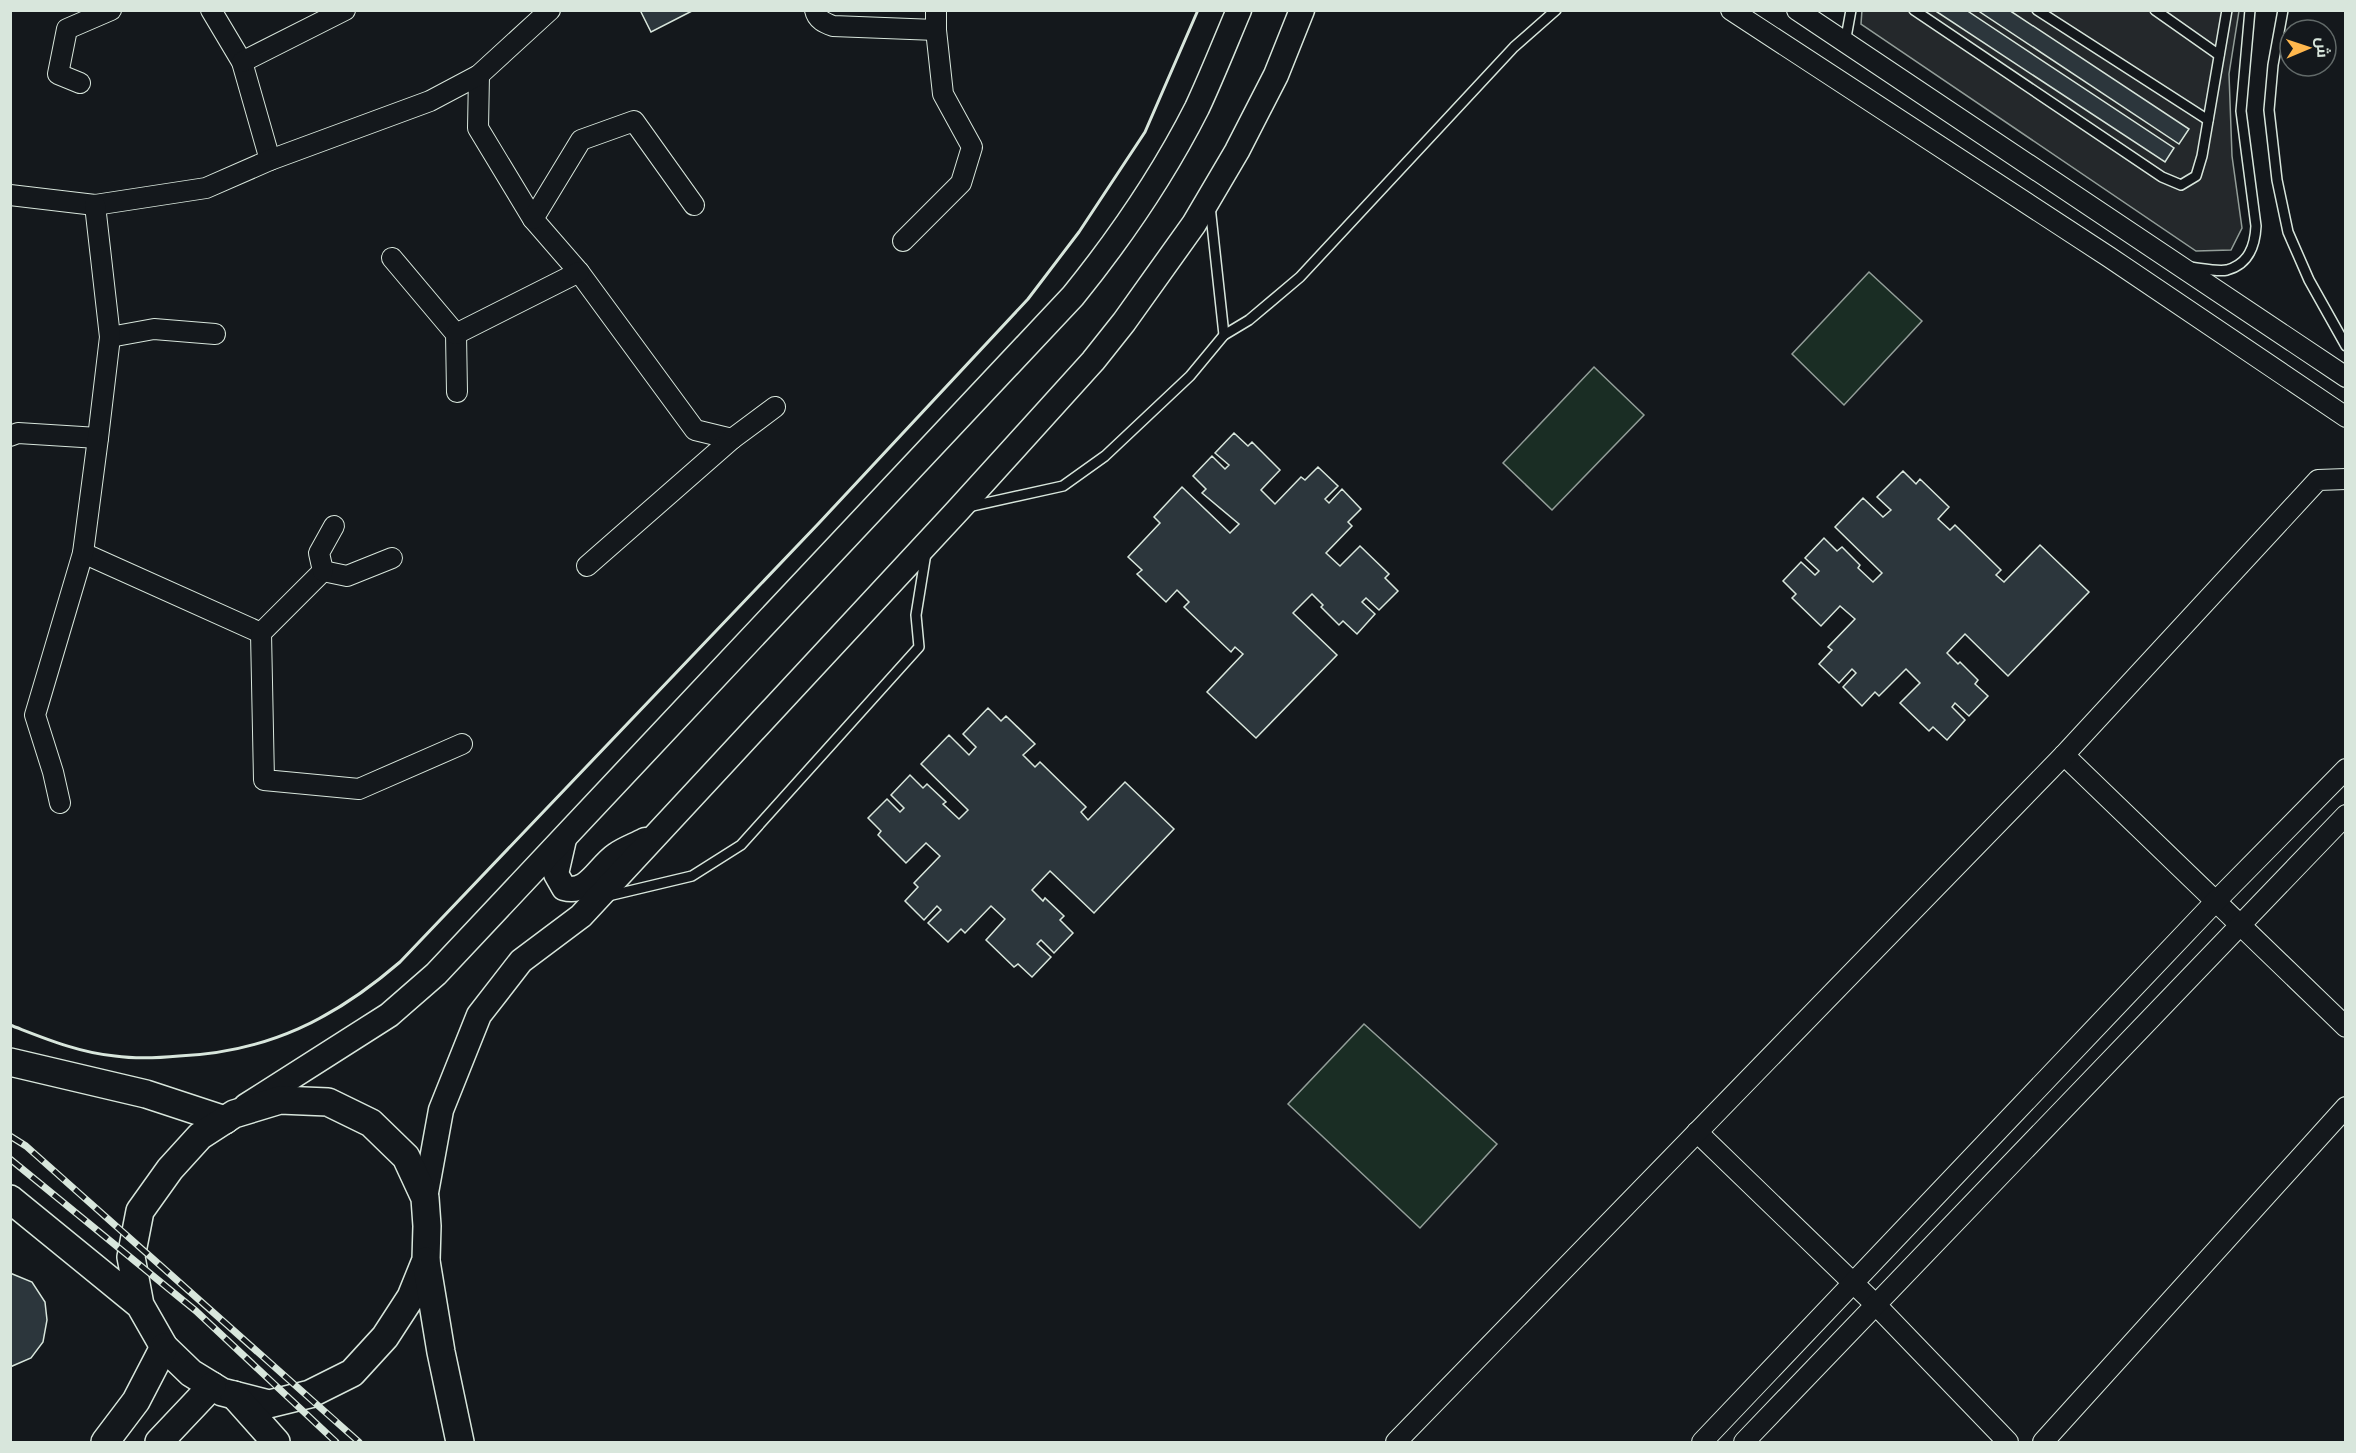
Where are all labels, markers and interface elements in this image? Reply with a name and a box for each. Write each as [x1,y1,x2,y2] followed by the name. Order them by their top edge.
[2278,18,2338,78] north arrow
[2311,37,2335,58] text: ش

